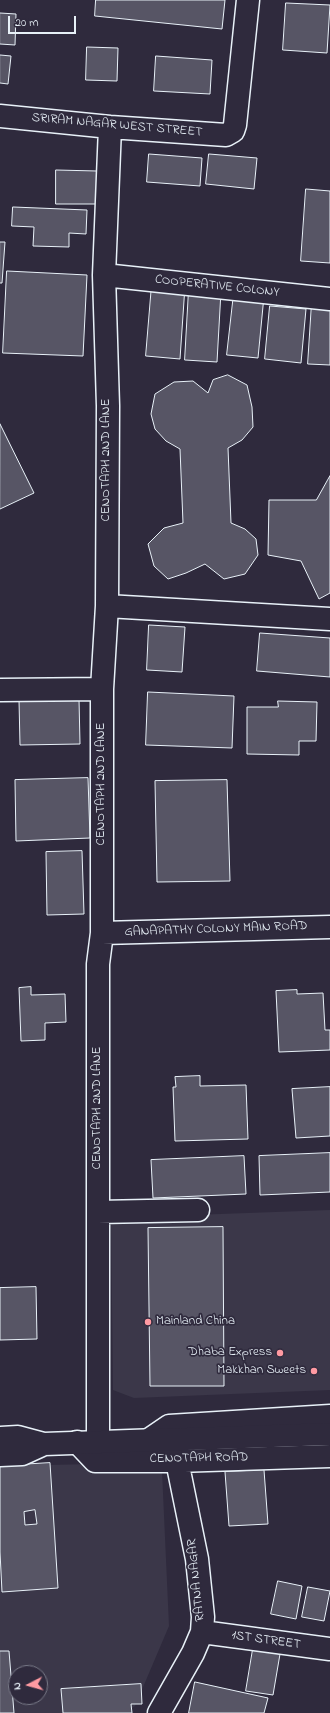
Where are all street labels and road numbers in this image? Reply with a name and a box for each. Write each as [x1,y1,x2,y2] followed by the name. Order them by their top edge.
[31,111,203,141] street label: SRIRAM NAGAR WEST STREET
[154,273,280,301] street label: COOPERATIVE COLONY
[99,399,115,521] street label: CENOTAPH 2ND LANE
[94,723,110,845] street label: CENOTAPH 2ND LANE
[124,919,308,941] street label: GANAPATHY COLONY MAIN ROAD
[90,1047,106,1169] street label: CENOTAPH 2ND LANE
[149,1450,249,1468] street label: CENOTAPH ROAD
[185,1538,209,1622] street label: RATNA NAGAR
[231,1628,301,1654] street label: 1ST STREET

